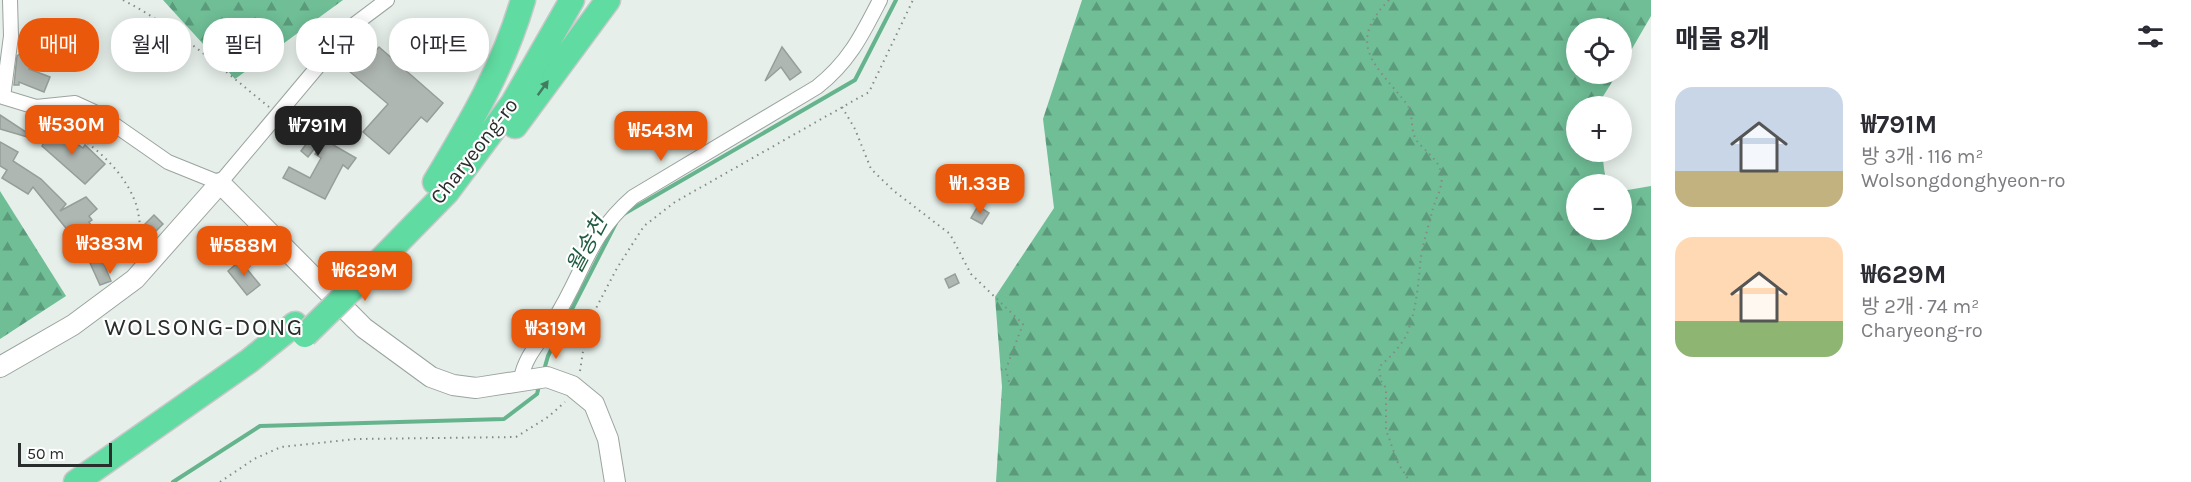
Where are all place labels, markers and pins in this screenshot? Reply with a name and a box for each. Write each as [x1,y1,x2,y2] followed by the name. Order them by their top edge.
[30,105,114,156] pin: ₩530M
[276,106,360,157] pin: ₩791M
[619,111,703,162] pin: ₩543M
[931,164,1029,215] pin: ₩1.33B
[68,224,152,275] pin: ₩383M
[202,226,286,277] pin: ₩588M
[323,251,407,302] pin: ₩629M
[514,309,598,360] pin: ₩319M

